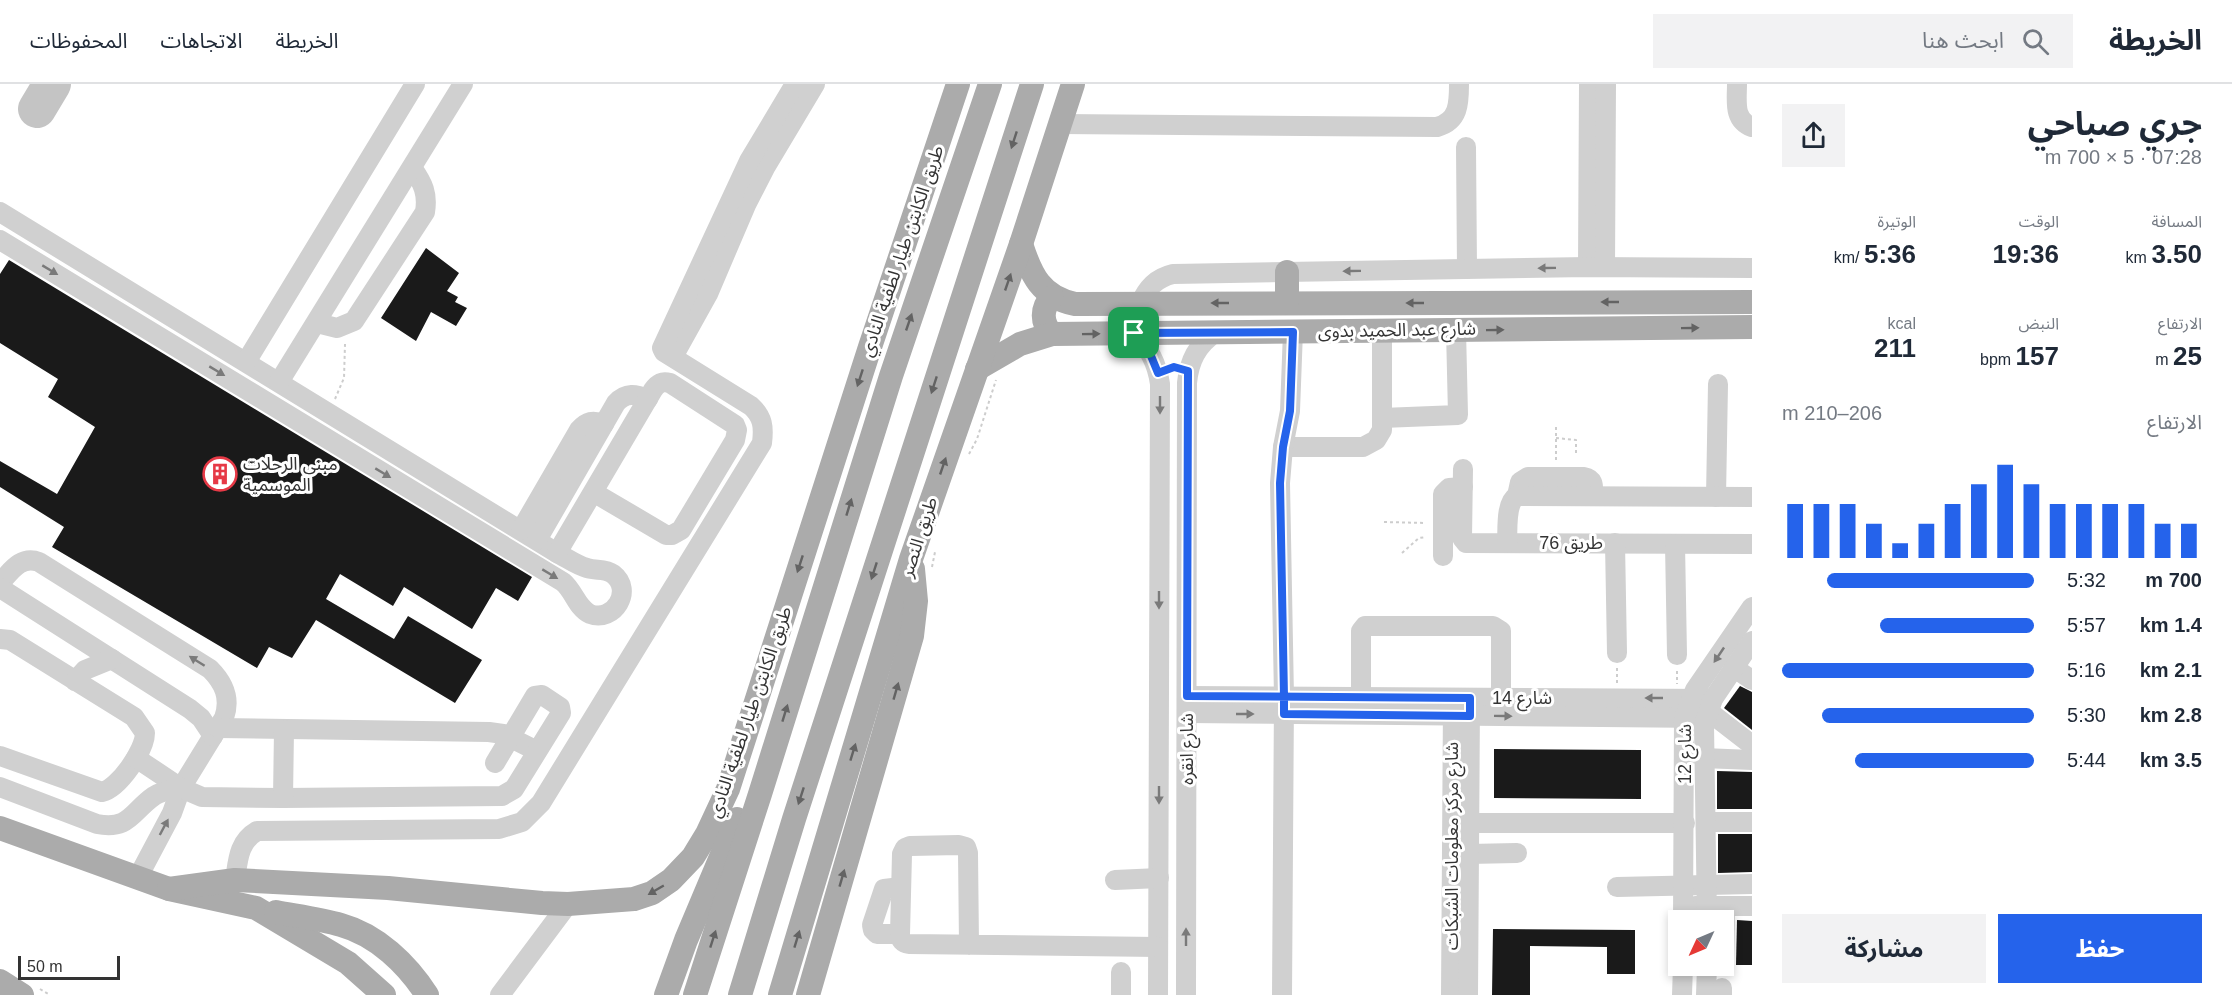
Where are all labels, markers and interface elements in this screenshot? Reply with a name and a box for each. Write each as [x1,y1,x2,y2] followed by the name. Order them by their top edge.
[1653,14,2073,68] search box
[2019,25,2052,58] icon: search
[2109,25,2202,56] text: الخريطة
[1922,28,2004,53] text: ابحث هنا
[30,29,127,52] text: المحفوظات
[160,29,242,52] text: الاتجاهات
[275,29,338,52] text: الخريطة
[1782,104,1845,167] button: share
[2028,105,2202,142] text: جري صباحي
[1008,131,1018,149] one-way arrow
[856,143,951,360] street label: طريق الكابتن طيار لطفية النادي
[2045,146,2202,168] text: 07:28 · 5 × 700 m
[1878,213,1916,230] text: الوتيرة
[2019,213,2059,230] text: الوقت
[2152,213,2202,230] text: المسافة
[1864,239,1916,269] text: 5:36
[1993,239,2059,269] text: 19:36
[2151,239,2202,269] text: 3.50
[1834,249,1864,266] text: /km
[2126,249,2151,266] text: km
[1537,263,1556,273] one-way arrow
[42,265,59,275] one-way arrow
[1342,266,1361,276] one-way arrow
[1003,273,1013,291] one-way arrow
[1600,297,1619,307] one-way arrow
[1210,298,1229,308] one-way arrow
[1405,298,1424,308] one-way arrow
[1108,307,1159,358] pin
[905,313,915,331] one-way arrow
[1888,315,1916,332] text: kcal
[2018,315,2059,332] text: النبض
[2158,315,2202,332] text: الارتفاع
[1117,316,1150,349] icon: arrive
[1318,319,1476,345] street label: شارع عبد الحميد بدوى
[1681,323,1700,333] one-way arrow
[1486,325,1505,334] one-way arrow
[1081,329,1100,338] one-way arrow
[1874,333,1916,363] text: 211
[2016,341,2059,371] text: 157
[2173,341,2202,371] text: 25
[1980,351,2016,368] text: bpm
[2155,351,2173,368] text: m
[209,366,225,377] one-way arrow
[855,369,864,387] one-way arrow
[929,376,938,394] one-way arrow
[1155,395,1165,414] one-way arrow
[1782,402,1882,424] text: 206–210 m
[2147,411,2202,433] text: الارتفاع
[243,454,338,496] place label: مبنى الرحلات الموسمية
[202,456,238,492] building icon: مبنى الرحلات الموسمية
[939,457,949,475] one-way arrow
[375,467,391,478] one-way arrow
[896,494,942,581] street label: طريق النصر
[845,498,855,516] one-way arrow
[1539,533,1603,554] street label: طريق 76
[795,555,805,573] one-way arrow
[869,562,878,580] one-way arrow
[542,568,558,579] one-way arrow
[2067,569,2106,591] text: 5:32
[2145,569,2202,591] text: 700 m
[1154,590,1164,609] one-way arrow
[704,604,799,821] street label: طريق الكابتن طيار لطفية النادي
[2067,614,2106,636] text: 5:57
[2140,614,2202,636] text: 1.4 km
[1714,647,1725,663] one-way arrow
[189,655,205,666] one-way arrow
[2067,659,2106,681] text: 5:16
[2140,659,2202,681] text: 2.1 km
[892,682,902,700] one-way arrow
[1492,688,1552,712] street label: شارع 14
[1645,694,1664,703] one-way arrow
[781,704,790,722] one-way arrow
[2067,704,2106,726] text: 5:30
[2140,704,2202,726] text: 2.8 km
[1236,709,1255,719] one-way arrow
[1494,711,1513,721] one-way arrow
[1177,713,1201,785] street label: شارع انقره
[1675,724,1699,784] street label: شارع 12
[1442,742,1466,950] street label: شارع مركز معلومات الشبكات
[849,743,858,761] one-way arrow
[2067,749,2106,771] text: 5:44
[2140,749,2202,771] text: 3.5 km
[1154,785,1164,804] one-way arrow
[796,787,805,805] one-way arrow
[159,818,169,835] one-way arrow
[838,869,847,887] one-way arrow
[648,884,664,895] one-way arrow
[1668,910,1734,976] north arrow
[1668,910,1734,976] map controls
[1782,914,1986,983] button: مشاركة
[1998,914,2202,983] button: حفظ
[1181,927,1191,946] one-way arrow
[709,930,718,948] one-way arrow
[793,930,802,948] one-way arrow
[18,953,120,980] scale bar
[27,958,63,975] text: 50 m

